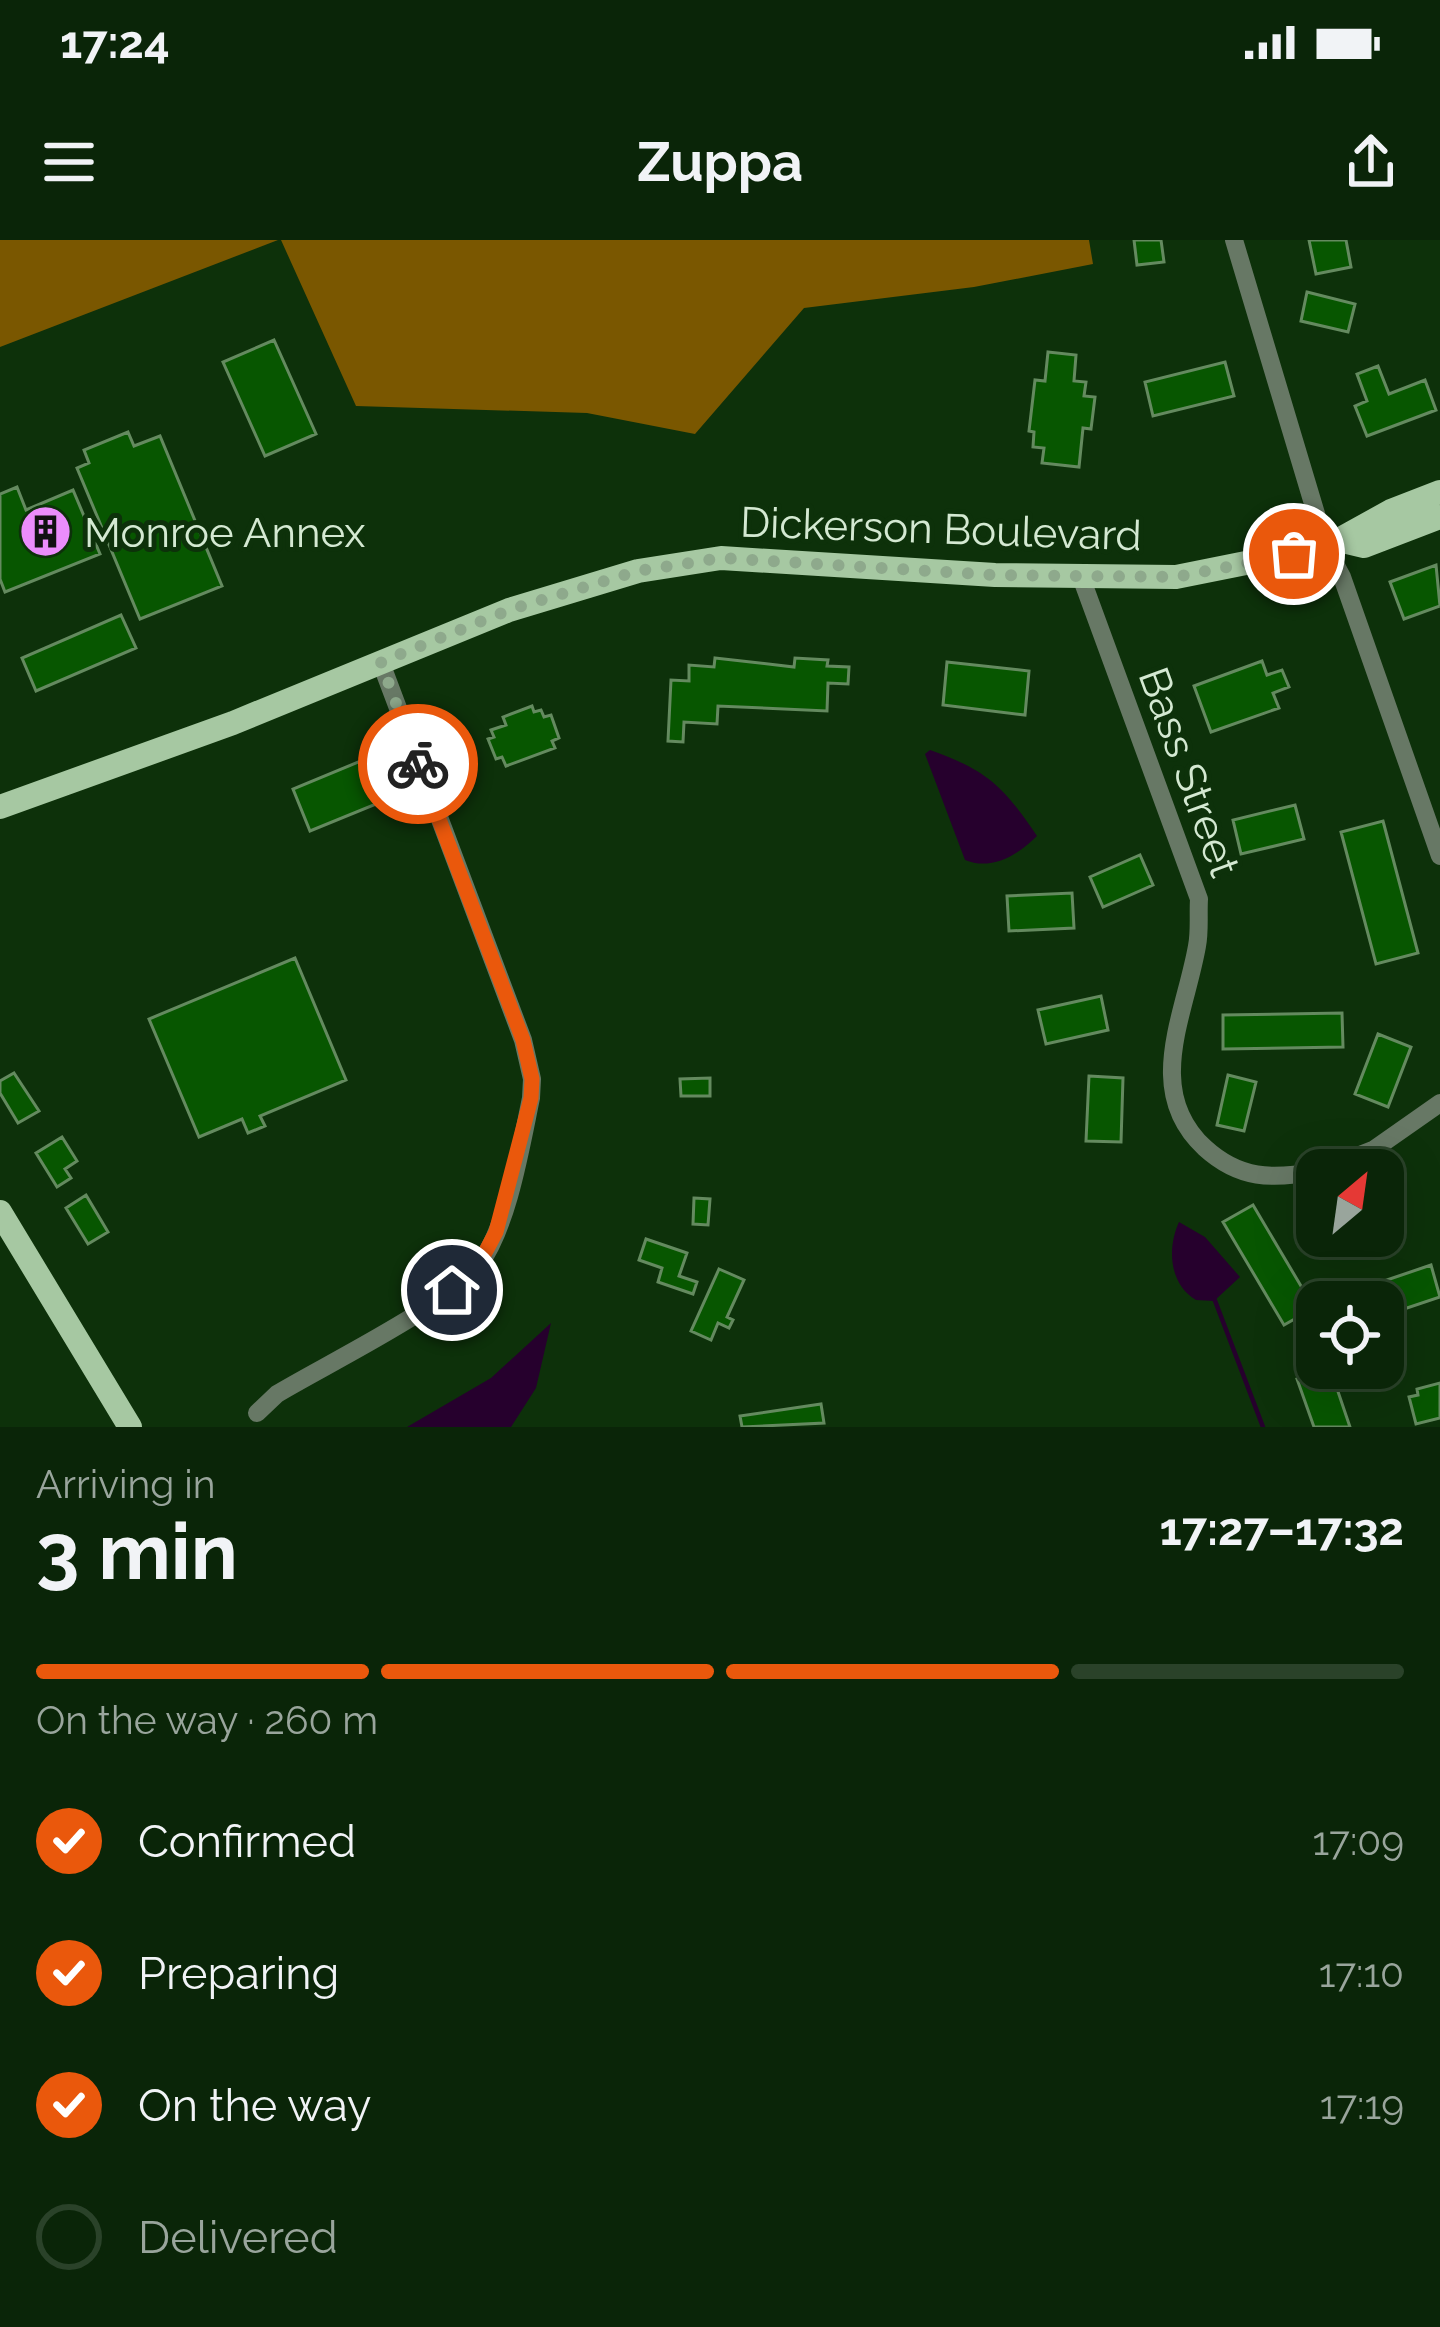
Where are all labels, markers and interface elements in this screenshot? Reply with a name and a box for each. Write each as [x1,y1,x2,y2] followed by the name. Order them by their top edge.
[60,16,170,69] text: 17:24
[36,129,102,195] icon: menu
[1338,129,1404,195] icon: share
[637,130,803,194] text: Zuppa
[739,498,1143,560] street label: Dickerson Boulevard
[1243,503,1345,605] pin
[17,504,73,560] building icon: Monroe Annex
[84,508,365,557] place label: Monroe Annex
[1261,521,1327,587] icon: bag
[1129,661,1249,883] street label: Bass Street
[358,704,478,824] courier
[385,731,451,797] icon: bike
[1296,1149,1404,1257] north arrow
[1296,1149,1404,1389] map controls
[401,1239,503,1341] pin
[419,1257,485,1323] icon: home
[1296,1281,1404,1389] button: locate
[36,1461,216,1507] text: Arriving in
[1160,1503,1404,1556] text: 17:27–17:32
[36,1506,238,1597] text: 3 min
[36,1697,378,1743] text: On the way · 260 m
[36,1808,102,1874] icon: check
[138,1815,356,1868] text: Confirmed
[1313,1818,1404,1864] text: 17:09
[36,1940,102,2006] icon: check
[138,1947,339,2000] text: Preparing
[1319,1950,1404,1996] text: 17:10
[36,2072,102,2138] icon: check
[138,2079,372,2132] text: On the way
[1320,2082,1404,2128] text: 17:19
[138,2211,338,2264] text: Delivered

